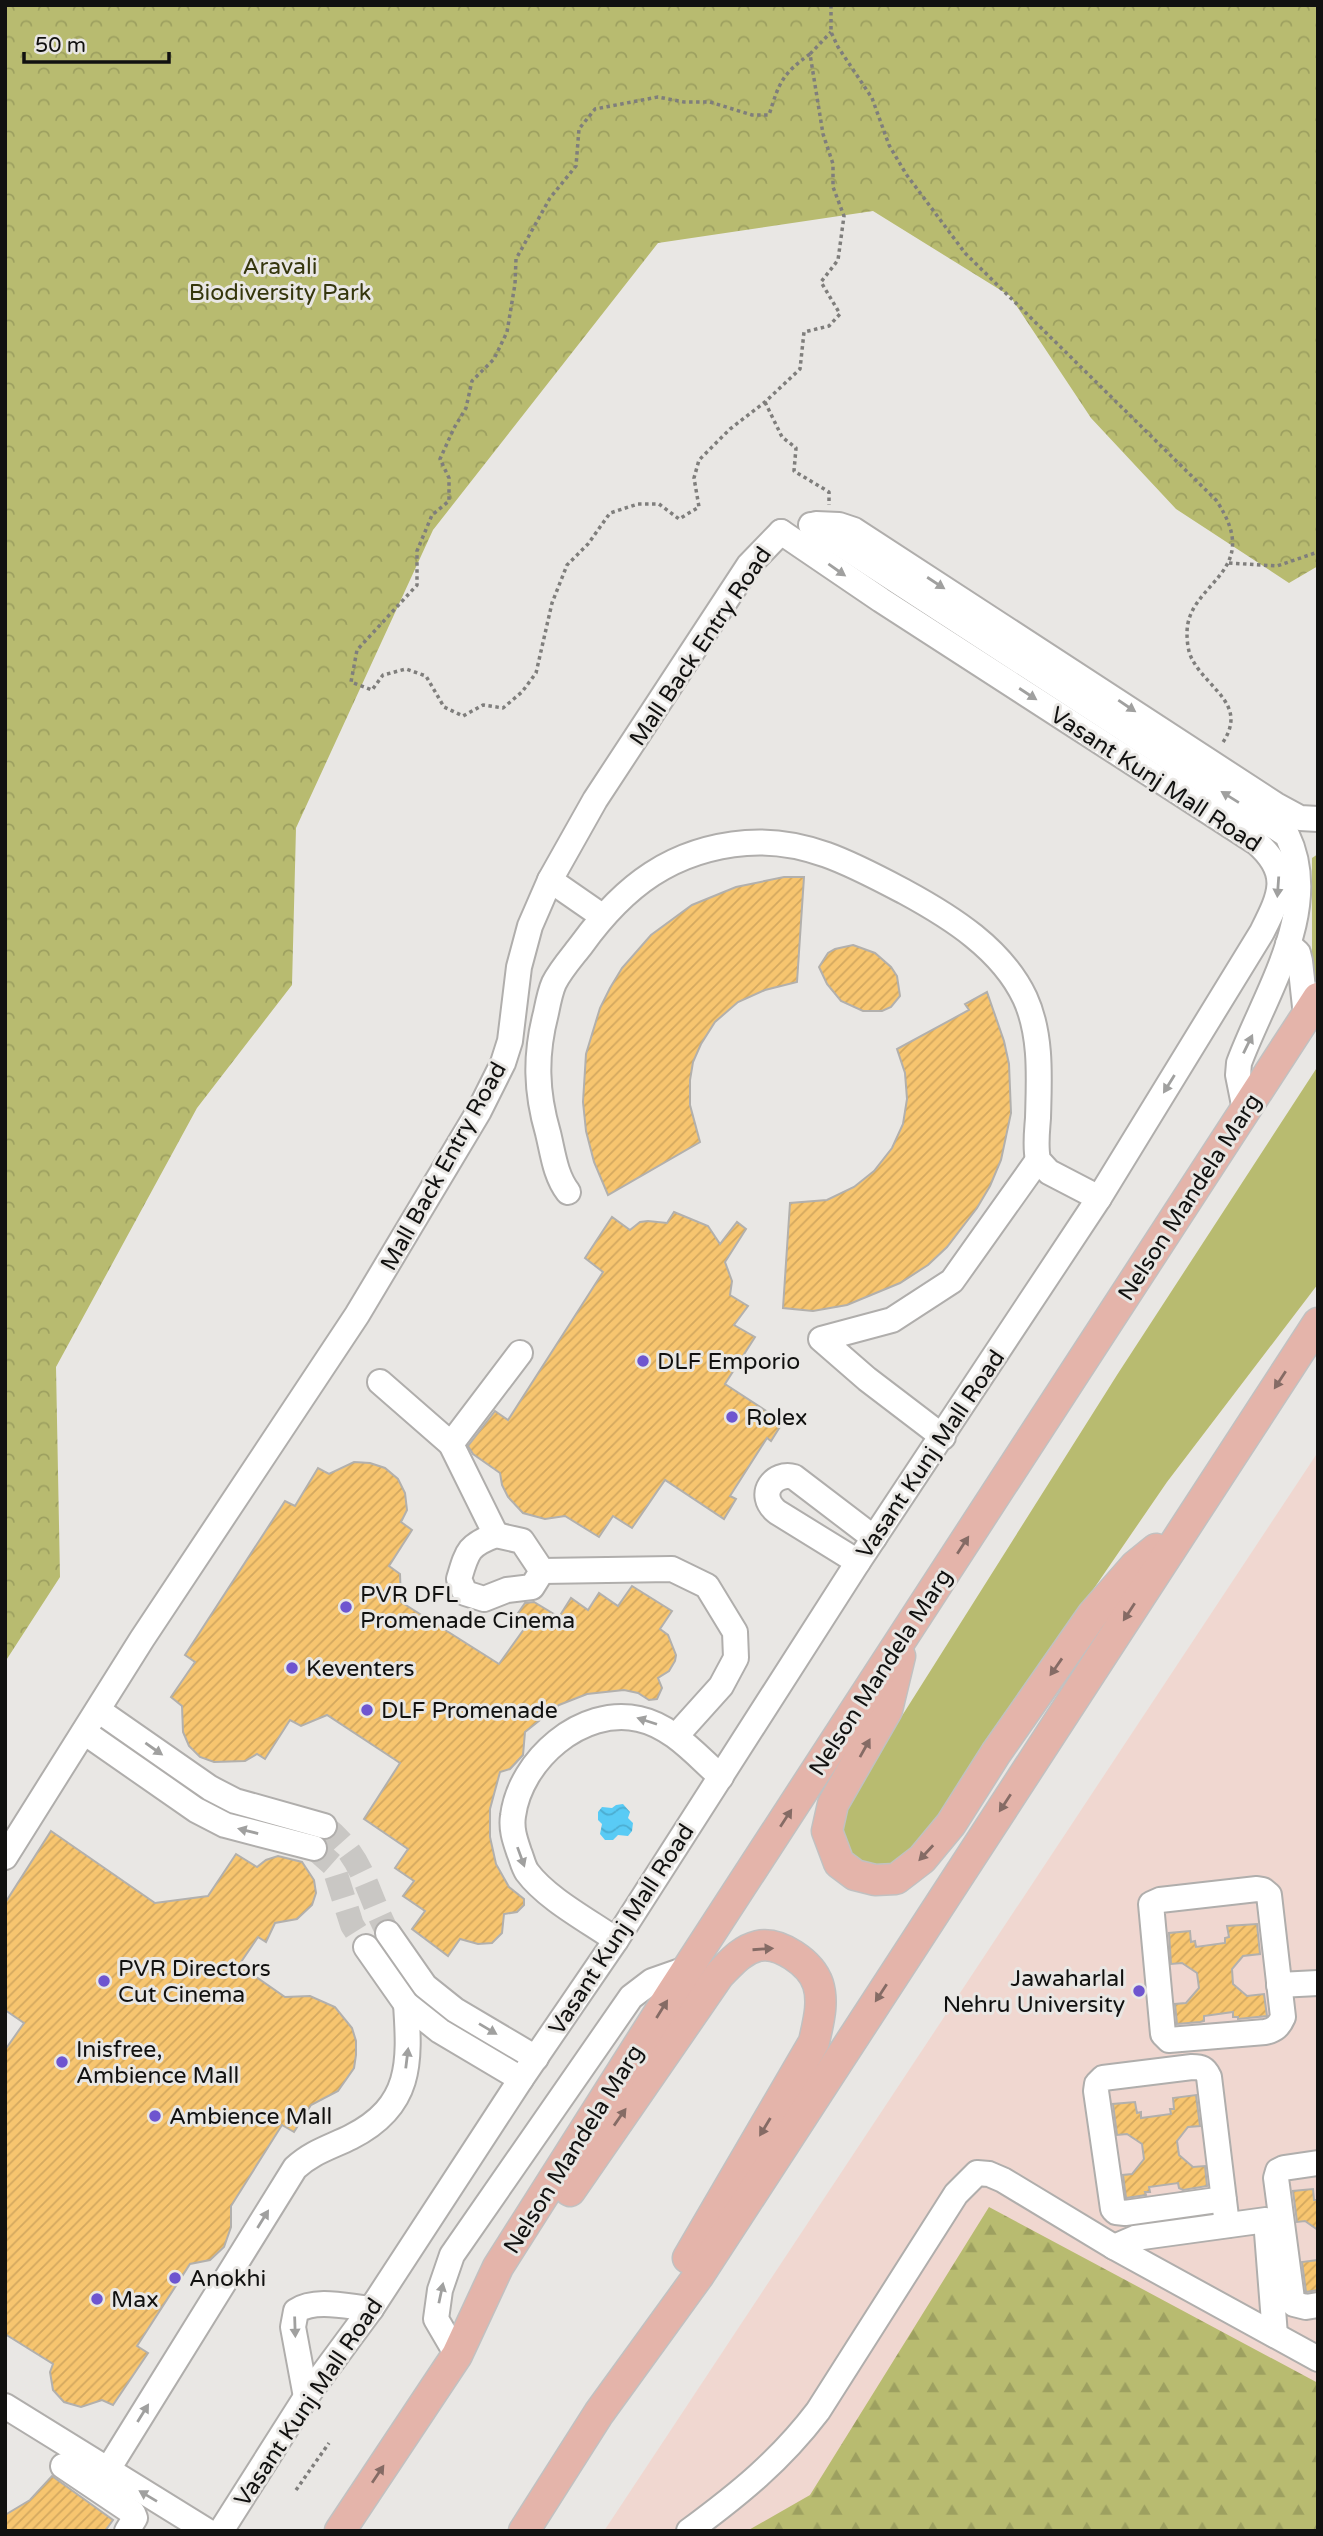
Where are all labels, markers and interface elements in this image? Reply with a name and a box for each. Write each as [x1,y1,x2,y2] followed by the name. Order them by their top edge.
[24,21,170,65] scale bar
[35,33,86,58] text: 50 m
[189,253,371,307] park label: Aravali Biodiversity Park
[624,542,778,751] street label: Mall Back Entry Road
[828,563,846,577] one-way arrow
[926,576,946,589] one-way arrow
[1018,688,1037,701] one-way arrow
[1117,700,1137,713] one-way arrow
[1045,701,1266,858] street label: Vasant Kunj Mall Road
[1221,790,1240,803] one-way arrow
[1273,876,1284,898] one-way arrow
[1242,1034,1254,1054] one-way arrow
[375,1057,513,1276] street label: Mall Back Entry Road
[1162,1075,1175,1094] one-way arrow
[1112,1089,1267,1306] street label: Nelson Mandela Marg
[851,1345,1011,1564] street label: Vasant Kunj Mall Road
[657,1348,800,1376] place label: DLF Emporio
[635,1353,651,1369] marker: DLF Emporio
[1274,1371,1287,1390] one-way arrow
[746,1404,807,1432] place label: Rolex
[724,1409,740,1425] marker: Rolex
[956,1535,969,1554] one-way arrow
[803,1564,958,1781] street label: Nelson Mandela Marg
[360,1581,575,1635] place label: PVR DFL Promenade Cinema
[338,1599,354,1615] marker: PVR DFL Promenade Cinema
[1122,1602,1135,1621] one-way arrow
[306,1655,415,1683] place label: Keventers
[1049,1658,1063,1676] one-way arrow
[284,1660,300,1676] marker: Keventers
[381,1697,558,1725] place label: DLF Promenade
[359,1702,375,1718] marker: DLF Promenade
[637,1716,658,1726] one-way arrow
[859,1738,871,1758] one-way arrow
[145,1742,163,1756] one-way arrow
[999,1793,1012,1812] one-way arrow
[779,1808,792,1827] one-way arrow
[543,1819,700,2040] street label: Vasant Kunj Mall Road
[237,1825,259,1836] one-way arrow
[918,1844,934,1862] one-way arrow
[516,1846,527,1867] one-way arrow
[753,1943,775,1954] one-way arrow
[118,1955,271,2009] place label: PVR Directors Cut Cinema
[943,1965,1125,2019] place label: Jawaharlal Nehru University
[96,1973,112,1989] marker: PVR Directors Cut Cinema
[1131,1983,1147,1999] marker: Jawaharlal Nehru University
[875,1984,888,2003] one-way arrow
[655,1999,668,2018] one-way arrow
[479,2023,498,2036] one-way arrow
[76,2036,239,2090] place label: Inisfree, Ambience Mall
[498,2040,650,2259] street label: Nelson Mandela Marg
[402,2047,413,2069] one-way arrow
[54,2054,70,2070] marker: Inisfree, Ambience Mall
[169,2103,332,2131] place label: Ambience Mall
[147,2108,163,2124] marker: Ambience Mall
[613,2108,627,2126] one-way arrow
[758,2117,771,2136] one-way arrow
[257,2210,270,2229] one-way arrow
[189,2265,266,2293] place label: Anokhi
[167,2270,183,2286] marker: Anokhi
[435,2282,446,2304] one-way arrow
[111,2286,159,2314] place label: Max
[89,2291,105,2307] marker: Max
[229,2293,389,2512] street label: Vasant Kunj Mall Road
[290,2316,301,2338] one-way arrow
[136,2403,149,2422] one-way arrow
[371,2465,385,2483] one-way arrow
[139,2489,158,2502] one-way arrow

